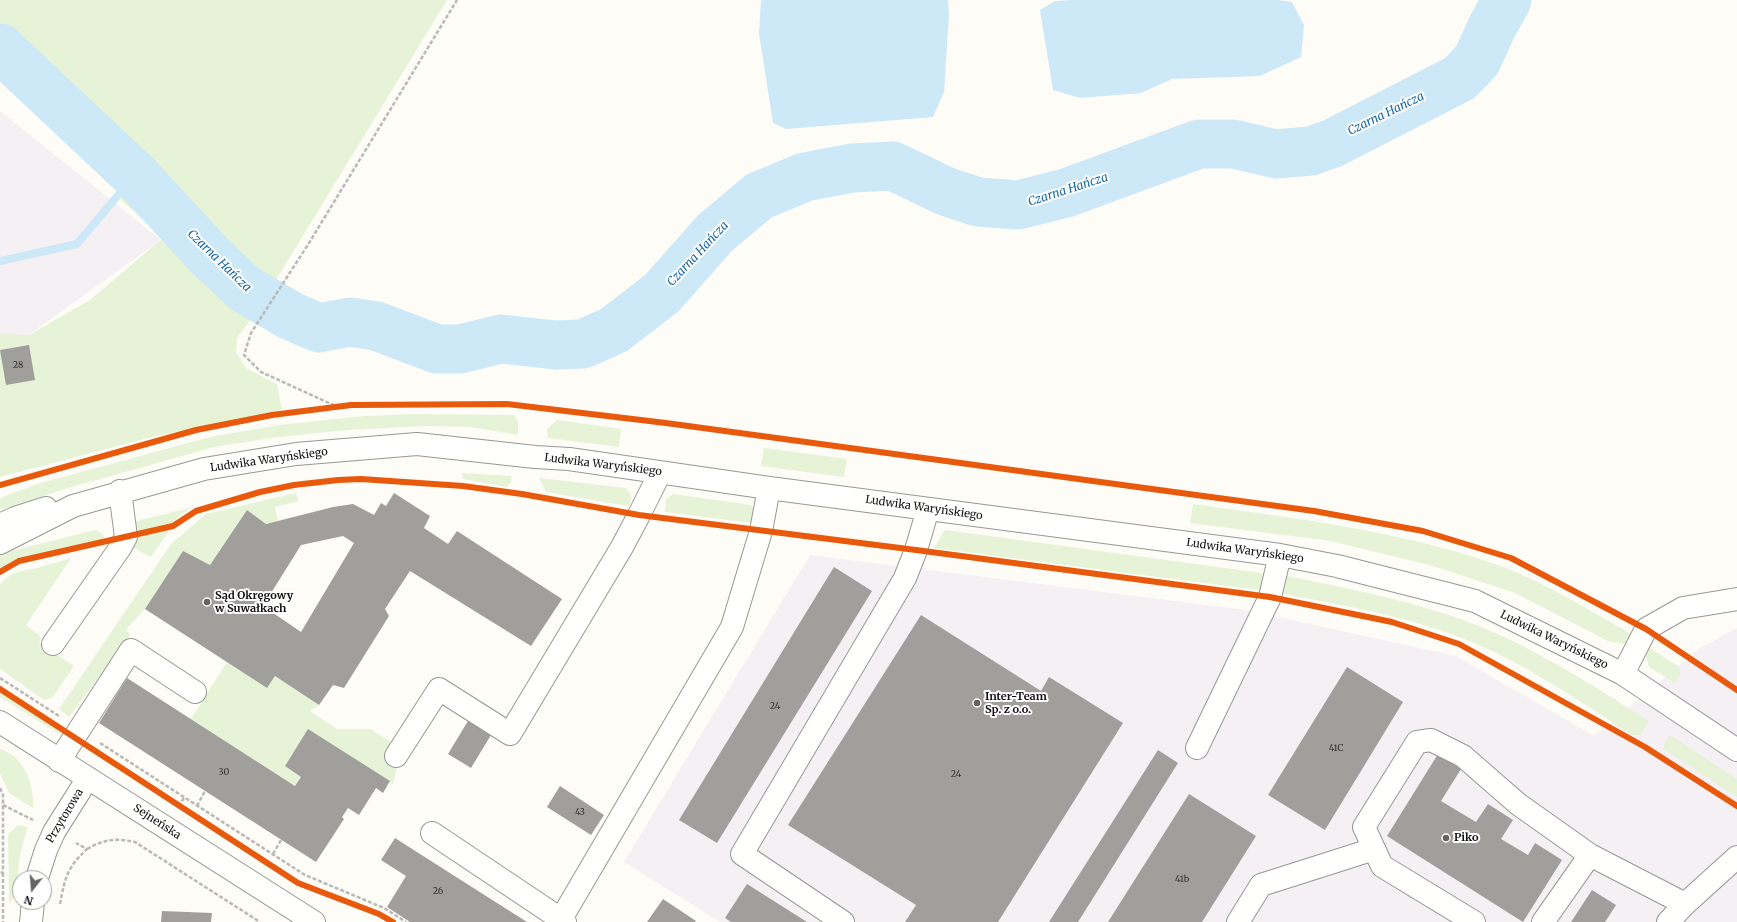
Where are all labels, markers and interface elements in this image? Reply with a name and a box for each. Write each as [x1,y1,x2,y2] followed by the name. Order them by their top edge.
[1345,89,1427,139] water label: Czarna Hańcza
[1026,170,1110,210] water label: Czarna Hańcza
[664,219,732,289] water label: Czarna Hańcza
[184,227,254,295] water label: Czarna Hańcza
[13,360,23,370] house number: 28
[209,445,329,475] street label: Ludwika Waryńskiego
[543,451,663,479] street label: Ludwika Waryńskiego
[864,493,984,523] street label: Ludwika Waryńskiego
[1185,536,1305,566] street label: Ludwika Waryńskiego
[215,589,293,615] place label: Sąd Okręgowy w Suwałkach
[202,597,212,607] marker: Sąd Okręgowy w Suwałkach
[1498,608,1610,672] street label: Ludwika Waryńskiego
[985,690,1047,716] place label: Inter-Team Sp. z o.o.
[972,698,982,708] marker: Inter-Team Sp. z o.o.
[770,701,780,711] house number: 24
[1329,743,1343,753] house number: 41C
[219,767,229,777] house number: 30
[951,769,961,779] house number: 24
[44,786,86,846] street label: Przytorowa
[131,802,183,842] street label: Sejneńska
[575,807,585,817] house number: 43
[1454,831,1478,845] place label: Piko
[1441,833,1451,843] marker: Piko
[12,870,52,910] north arrow
[1175,874,1189,884] house number: 41b
[433,886,443,896] house number: 26
[23,893,35,908] text: N

